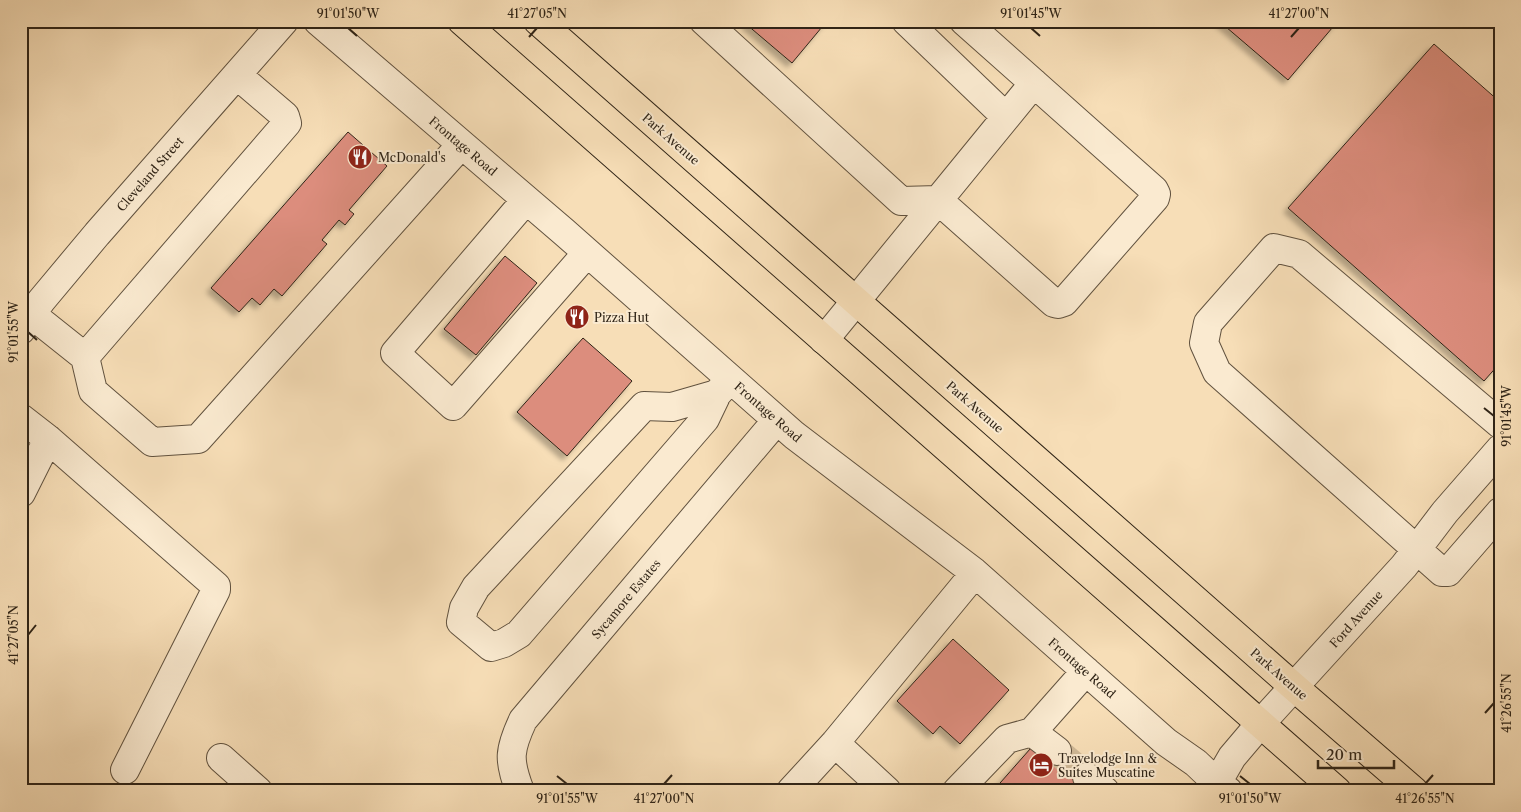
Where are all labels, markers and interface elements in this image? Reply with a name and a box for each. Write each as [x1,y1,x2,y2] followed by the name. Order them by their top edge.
[317,6,380,21] text: 91°01'50"W
[507,6,567,21] text: 41°27'05"N
[1000,6,1063,21] text: 91°01'45"W
[1269,6,1329,21] text: 41°27'00"N
[639,110,703,168] street label: Park Avenue
[426,113,501,179] street label: Frontage Road
[113,133,187,214] street label: Cleveland Street
[347,144,373,170] restaurant icon: McDonald's
[378,150,446,165] place label: McDonald's
[6,300,21,363] text: 91°01'55"W
[564,304,590,330] restaurant icon: Pizza Hut
[594,310,650,325] place label: Pizza Hut
[943,378,1007,436] street label: Park Avenue
[731,379,805,446] street label: Frontage Road
[1499,384,1514,447] text: 91°01'45"W
[588,556,664,642] street label: Sycamore Estates
[1326,587,1386,651] street label: Ford Avenue
[6,605,21,665] text: 41°27'05"N
[1045,635,1119,702] street label: Frontage Road
[1247,645,1311,703] street label: Park Avenue
[1499,673,1514,733] text: 41°26'55"N
[1318,737,1395,769] scale bar
[1326,745,1362,764] text: 20 m
[1058,751,1157,780] place label: Travelodge Inn & Suites Muscatine
[1028,752,1054,778] hotel icon: Travelodge Inn & Suites Muscatine
[536,791,599,806] text: 91°01'55"W
[634,791,694,806] text: 41°27'00"N
[1219,791,1282,806] text: 91°01'50"W
[1395,791,1455,806] text: 41°26'55"N

